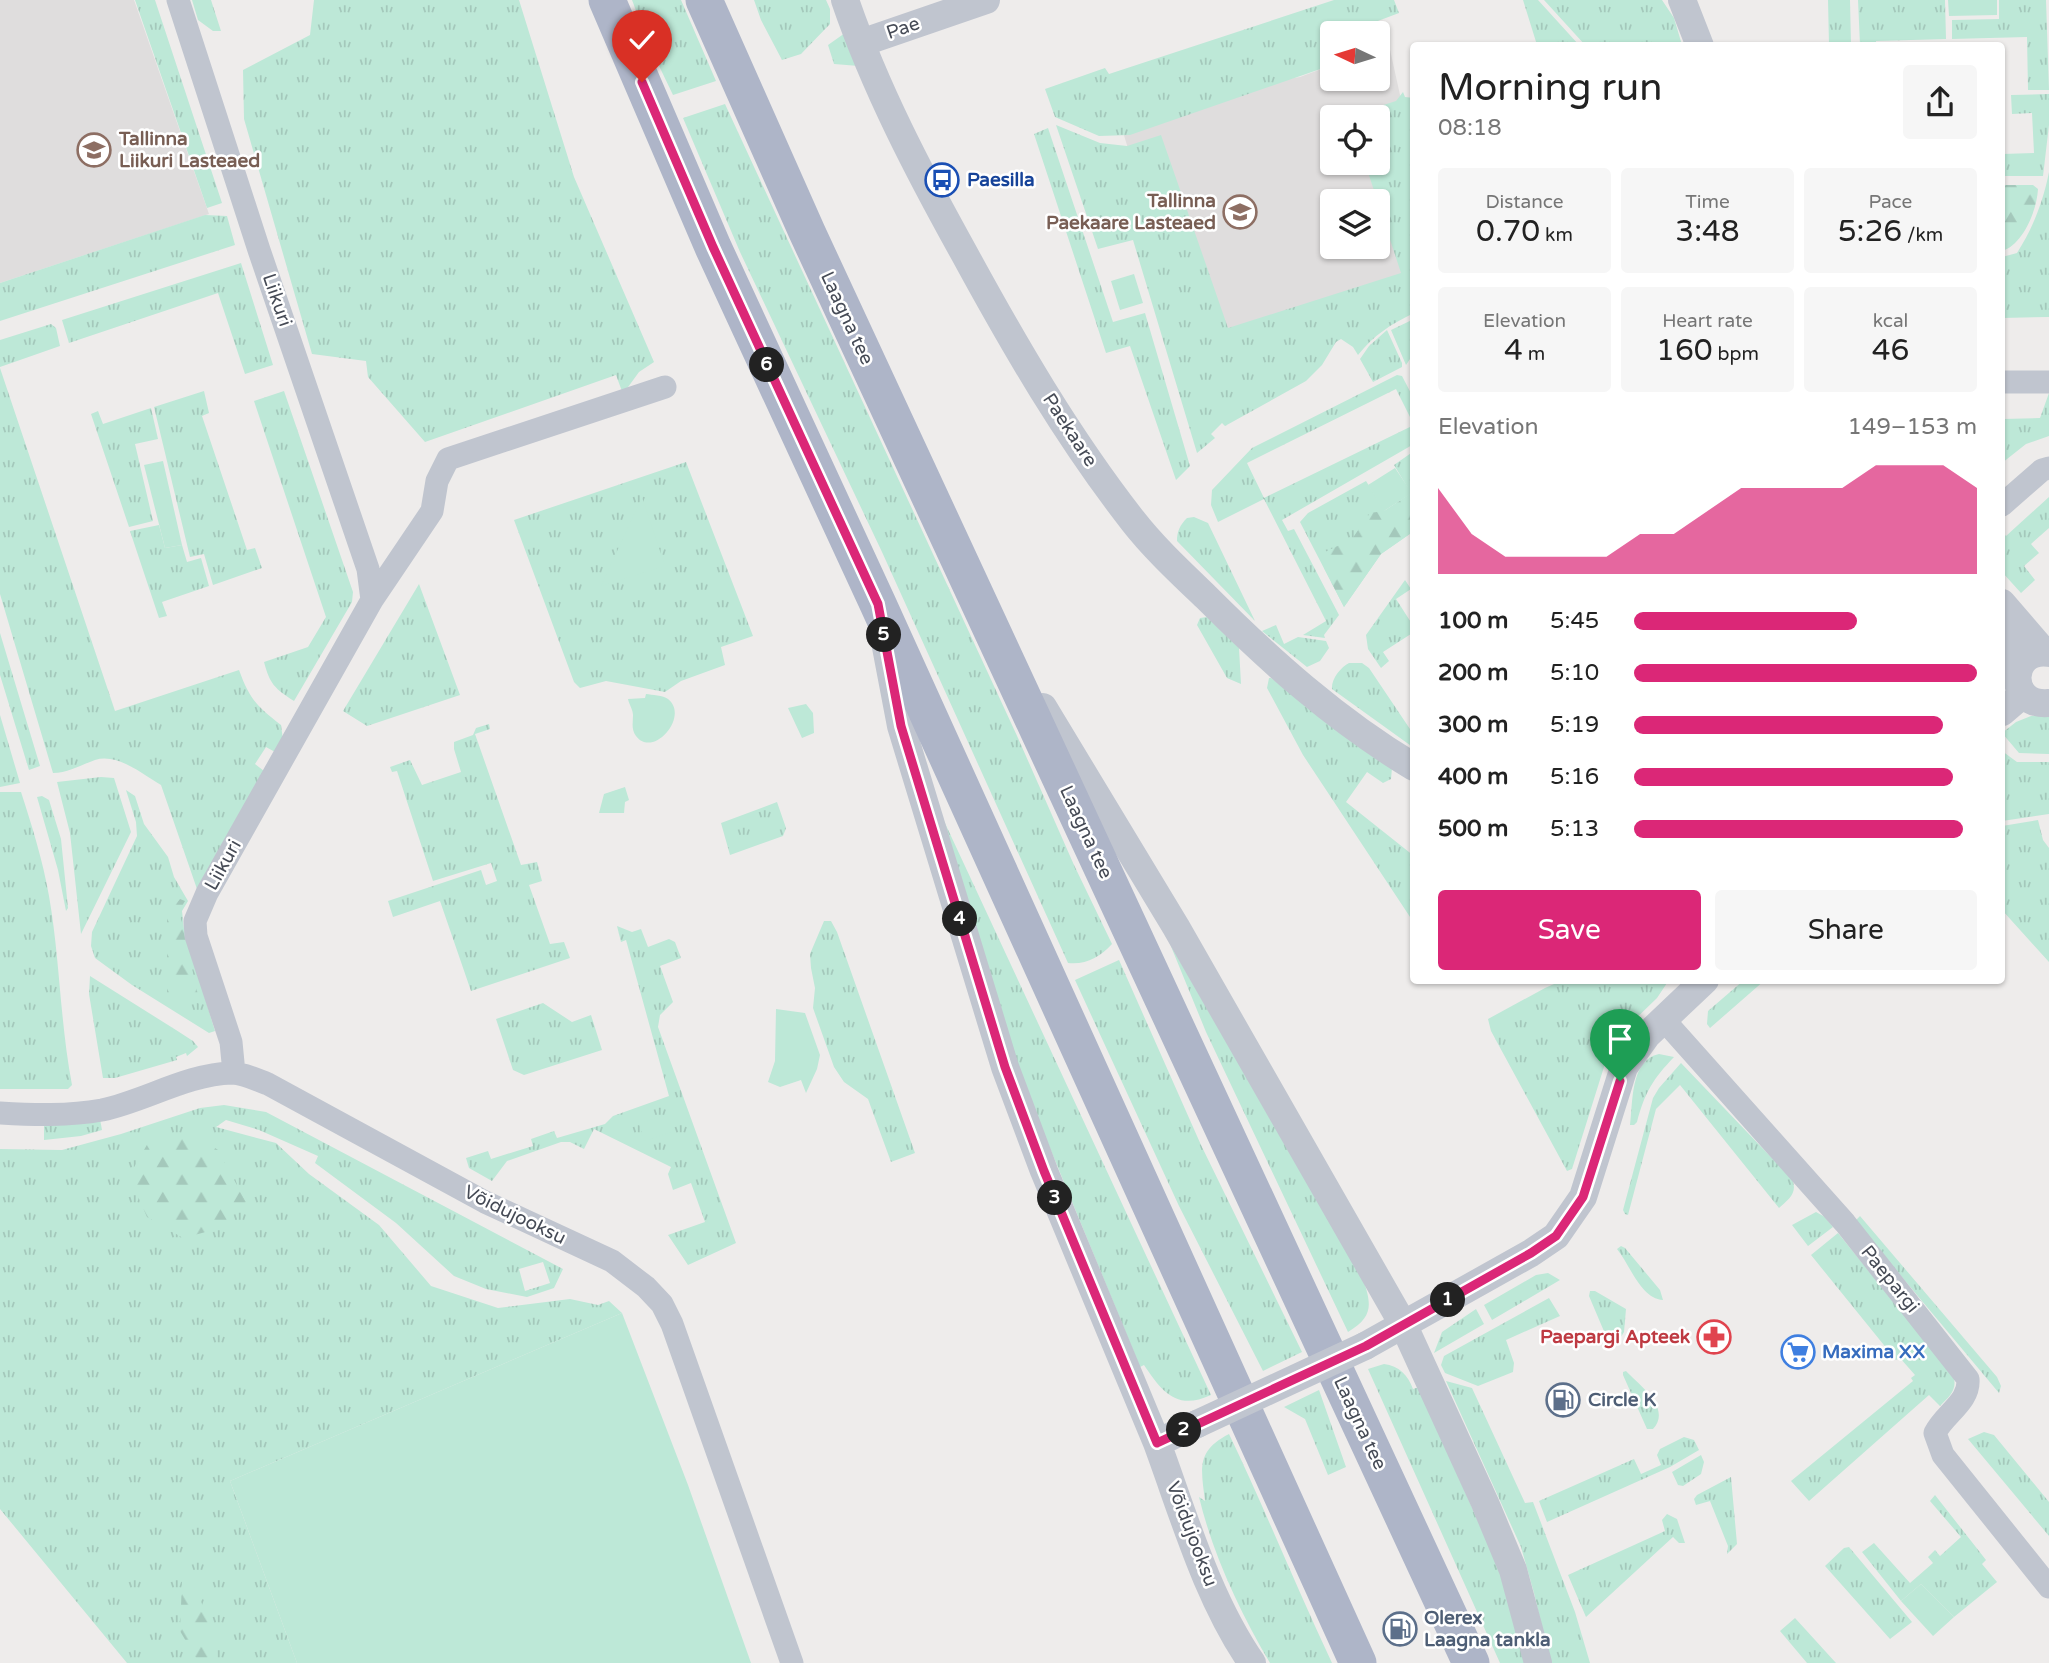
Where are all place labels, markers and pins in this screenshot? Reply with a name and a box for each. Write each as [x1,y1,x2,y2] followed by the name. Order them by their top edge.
[612,10,672,82] pin
[118,128,260,172] place label: Tallinna Liikuri Lasteaed
[75,131,113,169] school or university icon: Tallinna Liikuri Lasteaed
[923,161,961,199] bus stop icon: Paesilla
[967,169,1035,191] place label: Paesilla
[1046,190,1216,234] place label: Tallinna Paekaare Lasteaed
[1221,193,1259,231] school or university icon: Tallinna Paekaare Lasteaed
[750,348,784,382] pin: 6
[866,618,902,652] pin: 5
[942,902,978,936] pin: 4
[1590,1009,1650,1081] pin
[1038,1180,1072,1216] pin: 3
[1430,1282,1466,1318] pin: 1
[1695,1318,1733,1356] pharmacy icon: Paepargi Apteek
[1540,1326,1691,1349] place label: Paepargi Apteek
[1779,1333,1817,1371] supermarket icon: Maxima XX
[1822,1341,1925,1363] place label: Maxima XX
[1544,1381,1582,1419] fuel station icon: Circle K
[1588,1389,1656,1411] place label: Circle K
[1166,1412,1202,1448] pin: 2
[1424,1607,1551,1652] place label: Olerex Laagna tankla
[1381,1610,1419,1648] fuel station icon: Olerex Laagna tankla

